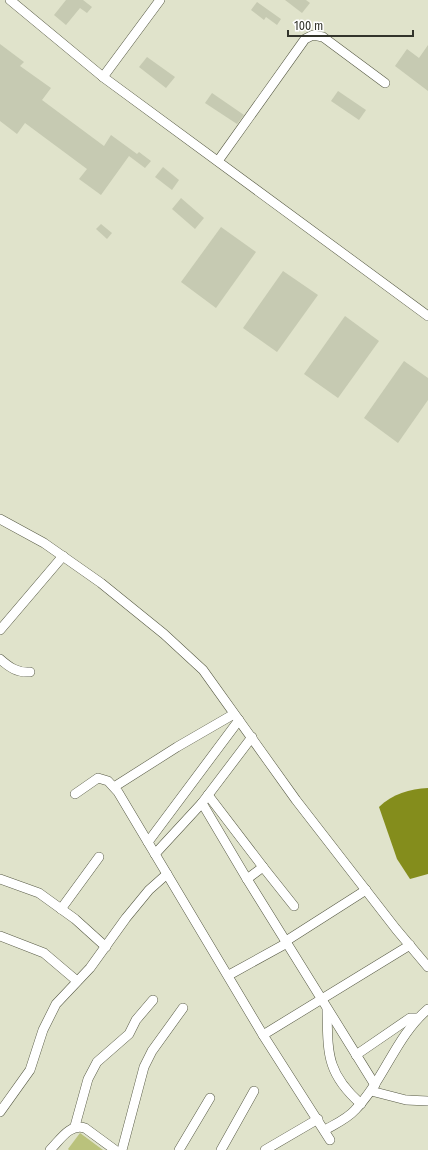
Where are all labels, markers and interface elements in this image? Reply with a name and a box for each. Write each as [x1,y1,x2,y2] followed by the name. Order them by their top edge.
[288,12,413,38] scale bar
[294,19,323,33] text: 100 m

